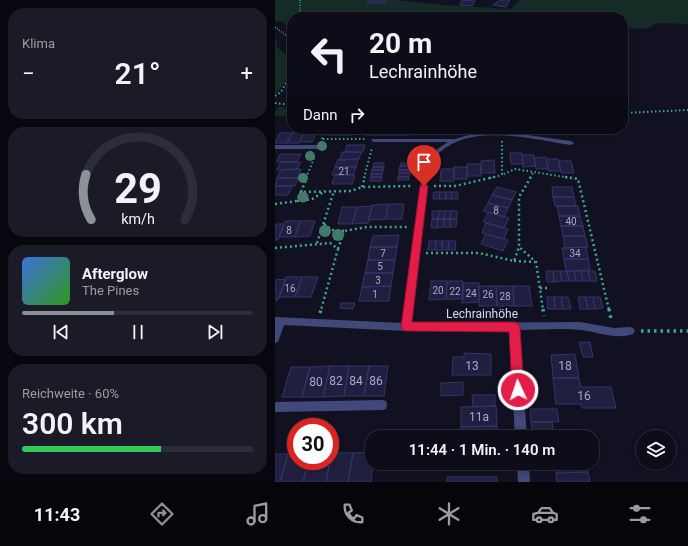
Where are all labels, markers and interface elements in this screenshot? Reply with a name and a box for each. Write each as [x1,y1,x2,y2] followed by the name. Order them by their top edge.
[369,27,432,60] text: 20 m
[303,28,355,80] icon: left
[22,36,55,51] text: Klima
[115,56,160,91] text: 21°
[22,61,35,86] text: −
[241,61,253,86] text: +
[369,61,477,82] text: Lechrainhöhe
[346,104,368,126] icon: right
[303,106,338,124] text: Dann
[407,145,441,186] pin
[413,151,435,173] icon: arrive
[114,164,161,213] text: 29
[338,166,350,177] house number: 21
[493,205,499,216] house number: 8
[121,210,154,226] text: km/h
[565,216,577,227] house number: 40
[286,225,292,236] house number: 8
[380,248,386,259] house number: 7
[569,248,581,259] house number: 34
[377,261,383,272] house number: 5
[82,265,148,283] text: Afterglow
[375,275,381,286] house number: 3
[82,283,139,298] text: The Pines
[284,283,296,294] house number: 16
[432,285,444,296] house number: 20
[449,286,461,297] house number: 22
[465,288,477,299] house number: 24
[372,289,378,300] house number: 1
[482,289,494,300] house number: 26
[499,291,511,302] house number: 28
[446,307,518,321] street label: Lechrainhöhe
[50,321,72,343] icon: previous
[127,321,149,343] icon: pause
[204,321,226,343] icon: next
[465,359,479,373] house number: 13
[558,359,572,373] house number: 18
[497,369,539,411] position arrow
[329,374,343,388] house number: 82
[349,374,363,388] house number: 84
[369,374,383,388] house number: 86
[309,375,323,389] house number: 80
[22,386,119,401] text: Reichweite · 60%
[577,389,591,403] house number: 16
[22,406,123,441] text: 300 km
[469,410,489,424] house number: 11a
[287,418,339,470] speed limit sign: 30
[636,430,676,470] map controls
[636,430,676,470] button: layers
[409,441,555,459] text: 11:44 · 1 Min. · 140 m
[148,500,176,528] icon: directions
[244,500,272,528] icon: music
[339,500,367,528] icon: phone
[435,500,463,528] icon: climate
[531,500,559,528] icon: car
[626,500,654,528] icon: filters
[34,504,80,525] text: 11:43

